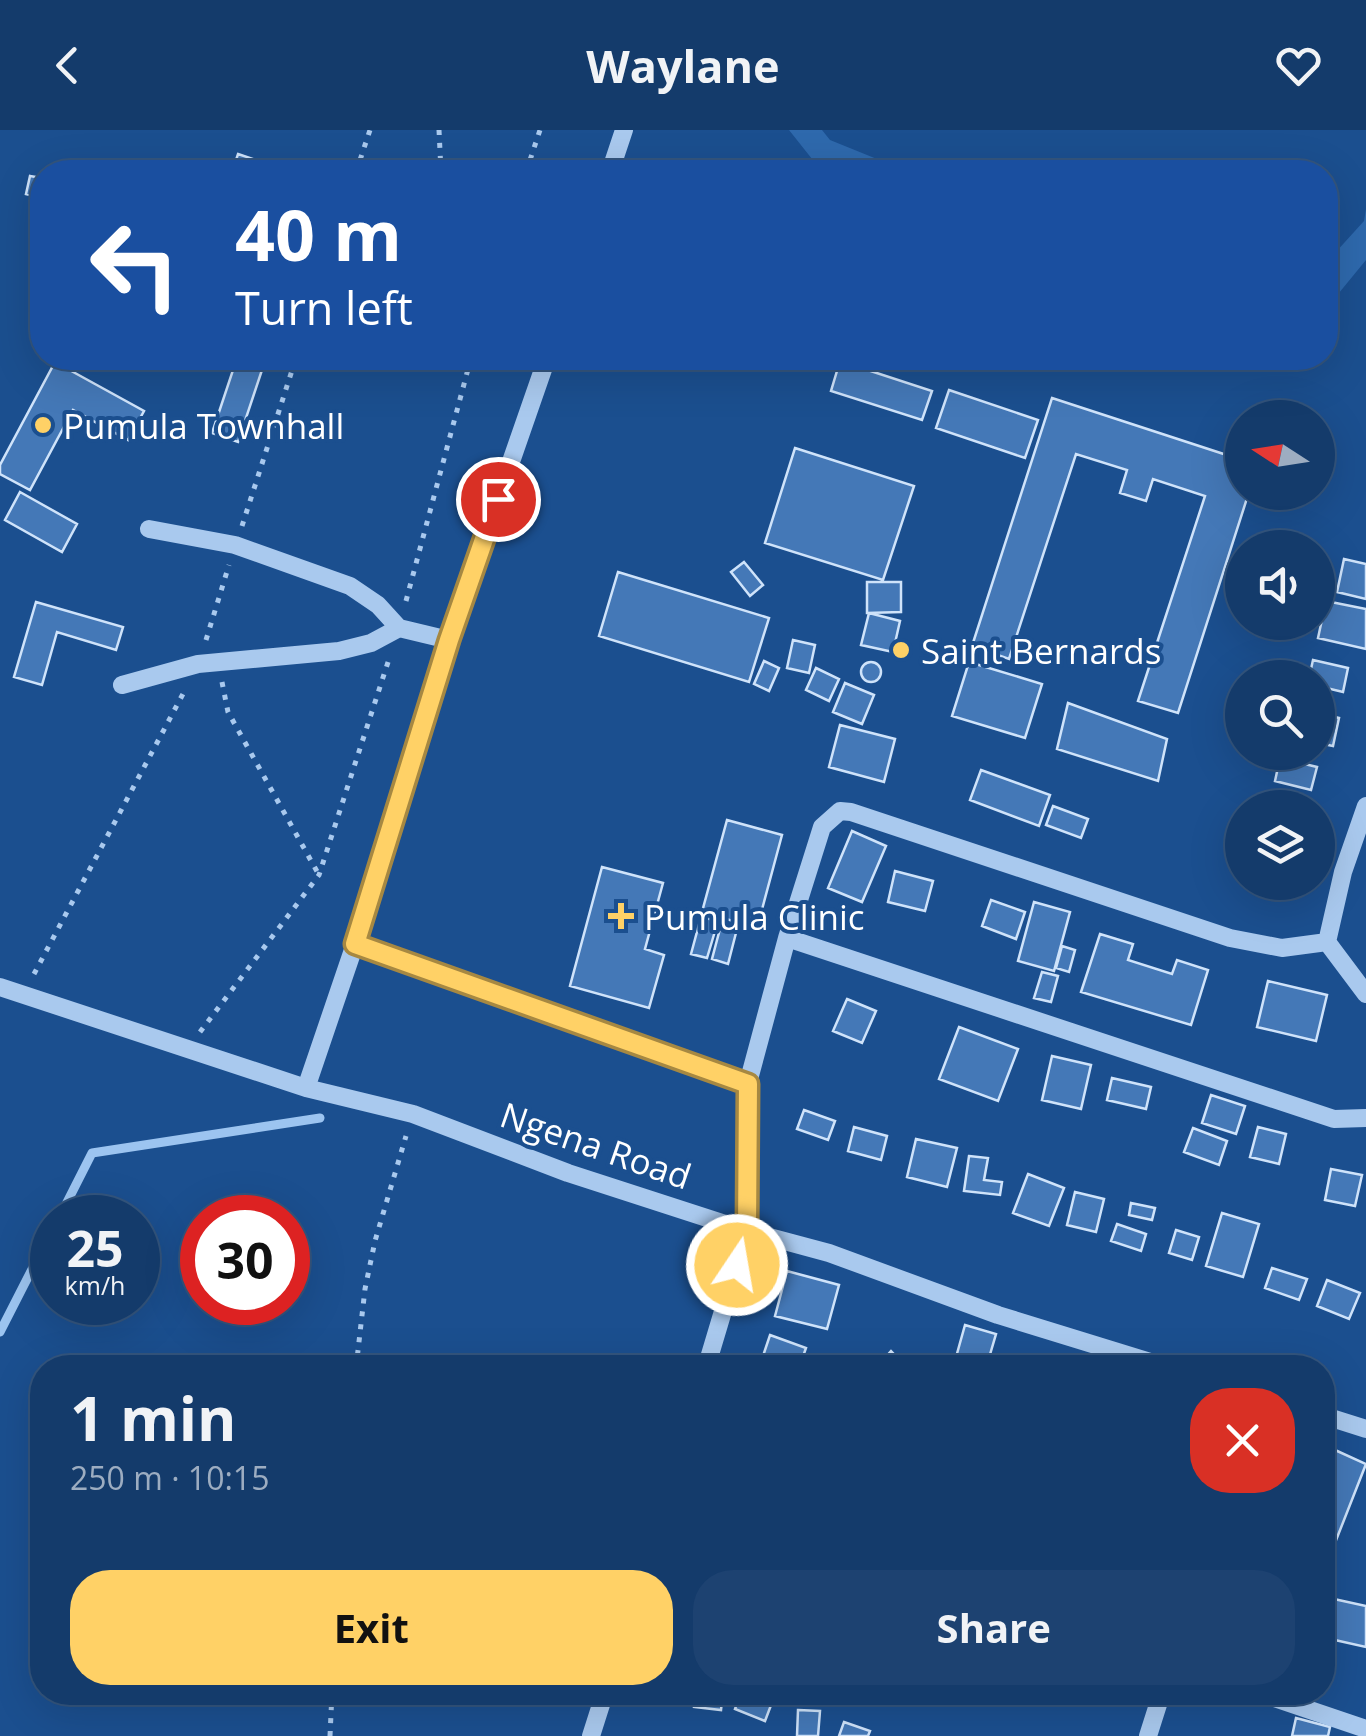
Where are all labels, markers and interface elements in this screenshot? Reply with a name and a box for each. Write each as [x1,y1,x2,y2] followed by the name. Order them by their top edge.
[586,35,780,96] text: Waylane
[40,38,95,93] icon: back
[1271,38,1326,93] icon: heart
[235,186,402,282] text: 40 m
[70,200,200,330] icon: left
[235,277,413,338] text: Turn left
[1225,400,1335,510] north arrow
[1225,400,1335,900] map controls
[63,402,344,449] place label: Pumula Townhall
[32,414,54,436] marker: Pumula Townhall
[456,457,541,542] pin
[471,472,526,527] icon: arrive
[1225,530,1335,640] button: sound
[921,627,1161,674] place label: Saint Bernards
[890,639,912,661] marker: Saint Bernards
[1225,660,1335,770] button: search
[1225,790,1335,900] button: layers
[644,893,865,940] place label: Pumula Clinic
[608,903,634,929] marker: Pumula Clinic
[494,1090,698,1200] street label: Ngena Road
[180,1195,310,1325] speed limit sign: 30
[685,1213,789,1317] position arrow
[66,1214,124,1282] text: 25
[65,1268,125,1302] text: km/h
[70,1377,237,1459] text: 1 min
[1190,1388,1295,1493] button: close
[70,1456,269,1499] text: 250 m · 10:15
[70,1570,673,1685] button: Exit
[693,1570,1295,1685] button: Share

